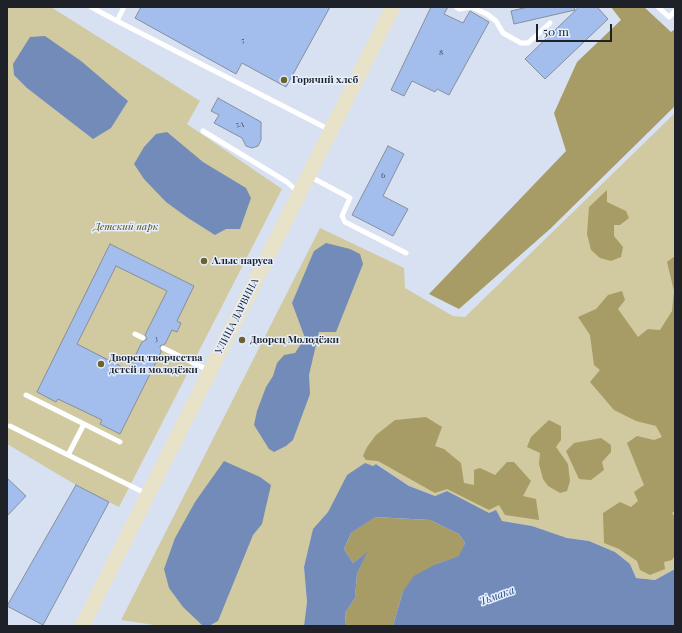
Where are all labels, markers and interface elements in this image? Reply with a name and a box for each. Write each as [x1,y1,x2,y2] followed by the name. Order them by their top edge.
[538,16,614,42] scale bar
[543,23,569,39] text: 50 m
[241,35,245,45] house number: 5
[439,47,443,57] house number: 8
[292,74,358,86] place label: Горячий хлеб
[279,75,289,85] marker: Горячий хлеб
[236,119,244,129] house number: 5А
[381,170,385,180] house number: 6
[94,221,158,233] park label: Детский парк
[212,255,273,267] place label: Алые паруса
[199,256,209,266] marker: Алые паруса
[213,276,261,356] street label: УЛИЦА ДАРВИНА
[154,333,158,343] house number: 3
[250,334,339,346] place label: Дворец Молодёжи
[237,335,247,345] marker: Дворец Молодёжи
[109,352,202,376] place label: Дворец творчества детей и молодёжи
[96,359,106,369] marker: Дворец творчества детей и молодёжи
[478,584,516,608] water label: Тьмака

